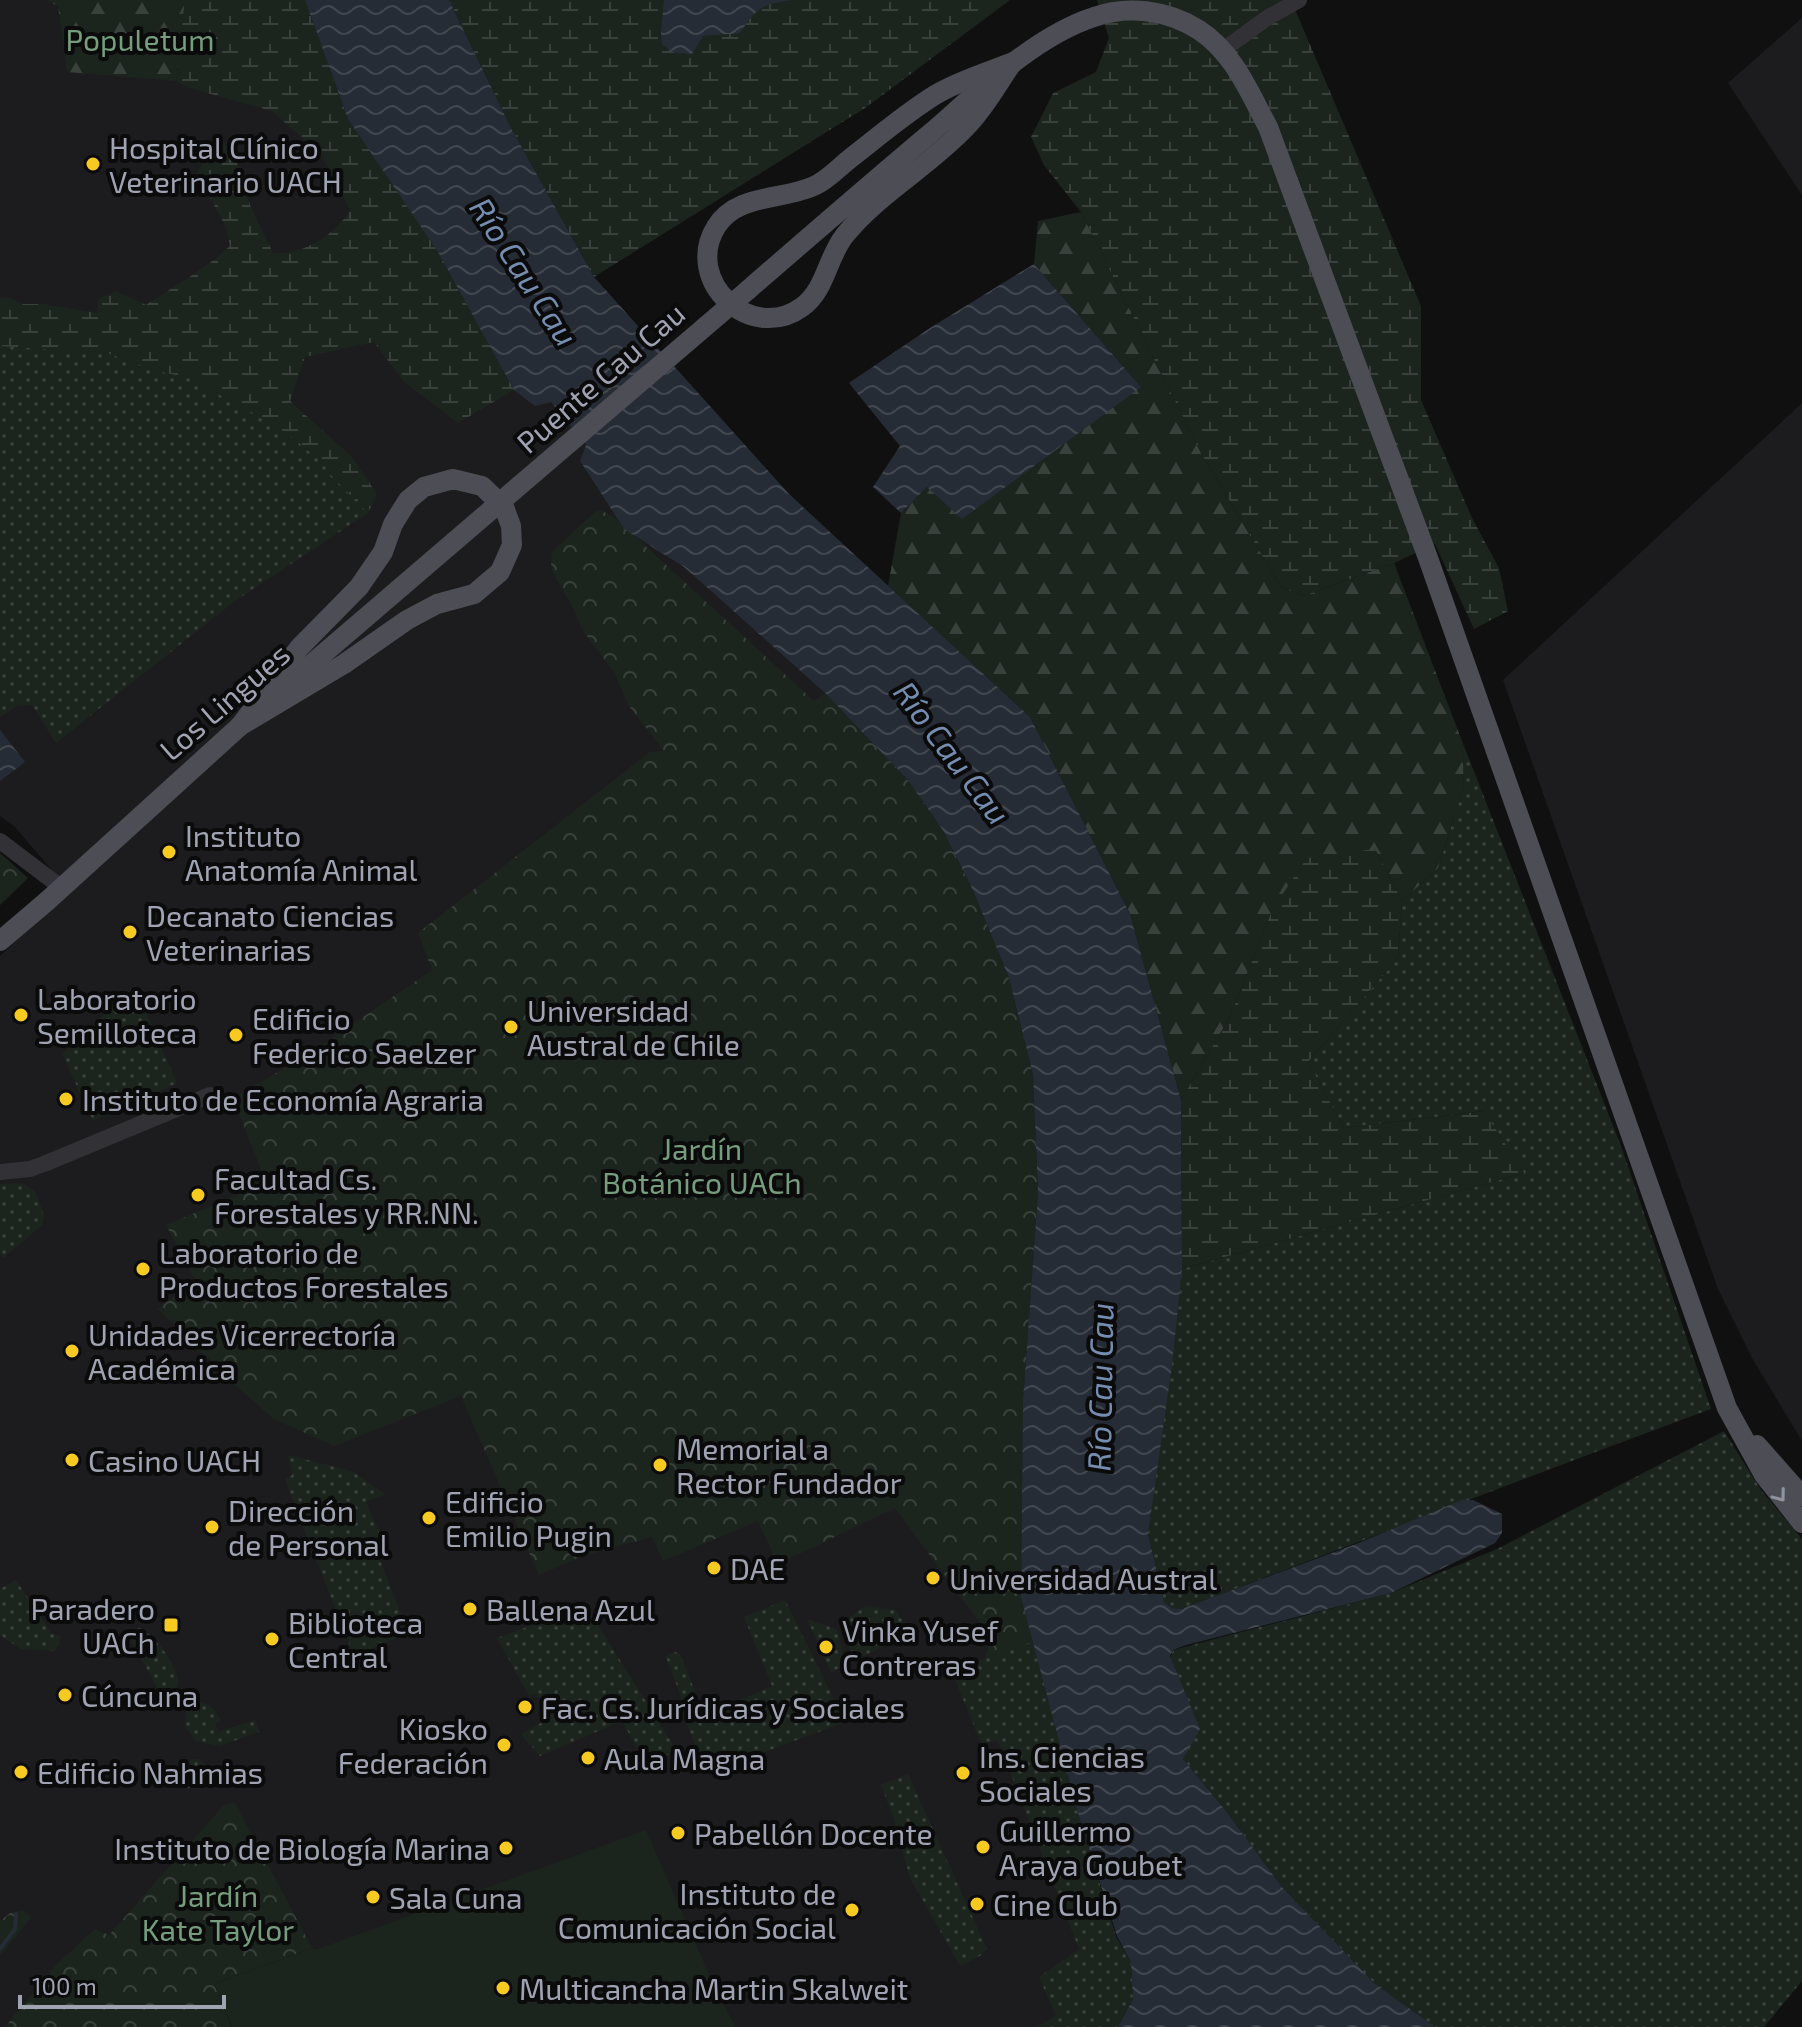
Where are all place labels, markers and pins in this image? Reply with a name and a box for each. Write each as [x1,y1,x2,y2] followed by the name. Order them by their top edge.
[109,129,342,199] place label: Hospital Clínico Veterinario UACH
[84,155,102,173] marker: Hospital Clínico Veterinario UACH
[185,817,417,887] place label: Instituto Anatomía Animal
[160,843,178,861] marker: Instituto Anatomía Animal
[146,897,394,967] place label: Decanato Ciencias Veterinarias
[121,923,139,941] marker: Decanato Ciencias Veterinarias
[37,980,197,1050] place label: Laboratorio Semilloteca
[527,992,740,1062] place label: Universidad Austral de Chile
[252,1000,476,1070] place label: Edificio Federico Saelzer
[12,1006,30,1024] marker: Laboratorio Semilloteca
[502,1018,520,1036] marker: Universidad Austral de Chile
[227,1026,245,1044] marker: Edificio Federico Saelzer
[82,1081,484,1117] place label: Instituto de Economía Agraria
[57,1090,75,1108] marker: Instituto de Economía Agraria
[214,1160,479,1230] place label: Facultad Cs. Forestales y RR.NN.
[189,1186,207,1204] marker: Facultad Cs. Forestales y RR.NN.
[159,1234,449,1304] place label: Laboratorio de Productos Forestales
[134,1260,152,1278] marker: Laboratorio de Productos Forestales
[88,1316,396,1386] place label: Unidades Vicerrectoría Académica
[63,1342,81,1360] marker: Unidades Vicerrectoría Académica
[676,1430,902,1500] place label: Memorial a Rector Fundador
[88,1442,261,1478] place label: Casino UACH
[63,1451,81,1469] marker: Casino UACH
[651,1456,669,1474] marker: Memorial a Rector Fundador
[445,1483,612,1553] place label: Edificio Emilio Pugin
[228,1492,389,1562] place label: Dirección de Personal
[420,1509,438,1527] marker: Edificio Emilio Pugin
[203,1518,221,1536] marker: Dirección de Personal
[730,1550,785,1586] place label: DAE
[705,1559,723,1577] marker: DAE
[949,1560,1217,1596] place label: Universidad Austral
[924,1569,942,1587] marker: Universidad Austral
[30,1590,155,1660] place label: Paradero UACh
[486,1591,655,1627] place label: Ballena Azul
[461,1600,479,1618] marker: Ballena Azul
[288,1604,423,1674] place label: Biblioteca Central
[842,1612,999,1682] place label: Vinka Yusef Contreras
[162,1616,180,1634] marker: Paradero UACh
[263,1630,281,1648] marker: Biblioteca Central
[817,1638,835,1656] marker: Vinka Yusef Contreras
[81,1677,198,1713] place label: Cúncuna
[56,1686,74,1704] marker: Cúncuna
[541,1689,905,1725] place label: Fac. Cs. Jurídicas y Sociales
[516,1698,534,1716] marker: Fac. Cs. Jurídicas y Sociales
[338,1710,488,1780] place label: Kiosko Federación
[495,1736,513,1754] marker: Kiosko Federación
[979,1738,1145,1808] place label: Ins. Ciencias Sociales
[604,1740,765,1776] place label: Aula Magna
[579,1749,597,1767] marker: Aula Magna
[37,1754,263,1790] place label: Edificio Nahmias
[12,1763,30,1781] marker: Edificio Nahmias
[954,1764,972,1782] marker: Ins. Ciencias Sociales
[999,1812,1183,1882] place label: Guillermo Araya Goubet
[694,1815,933,1851] place label: Pabellón Docente
[669,1824,687,1842] marker: Pabellón Docente
[114,1830,490,1866] place label: Instituto de Biología Marina
[974,1838,992,1856] marker: Guillermo Araya Goubet
[497,1839,515,1857] marker: Instituto de Biología Marina
[558,1875,836,1945] place label: Instituto de Comunicación Social
[389,1879,522,1915] place label: Sala Cuna
[993,1886,1118,1922] place label: Cine Club
[364,1888,382,1906] marker: Sala Cuna
[968,1895,986,1913] marker: Cine Club
[843,1901,861,1919] marker: Instituto de Comunicación Social
[519,1970,908,2006] place label: Multicancha Martin Skalweit
[494,1979,512,1997] marker: Multicancha Martin Skalweit

